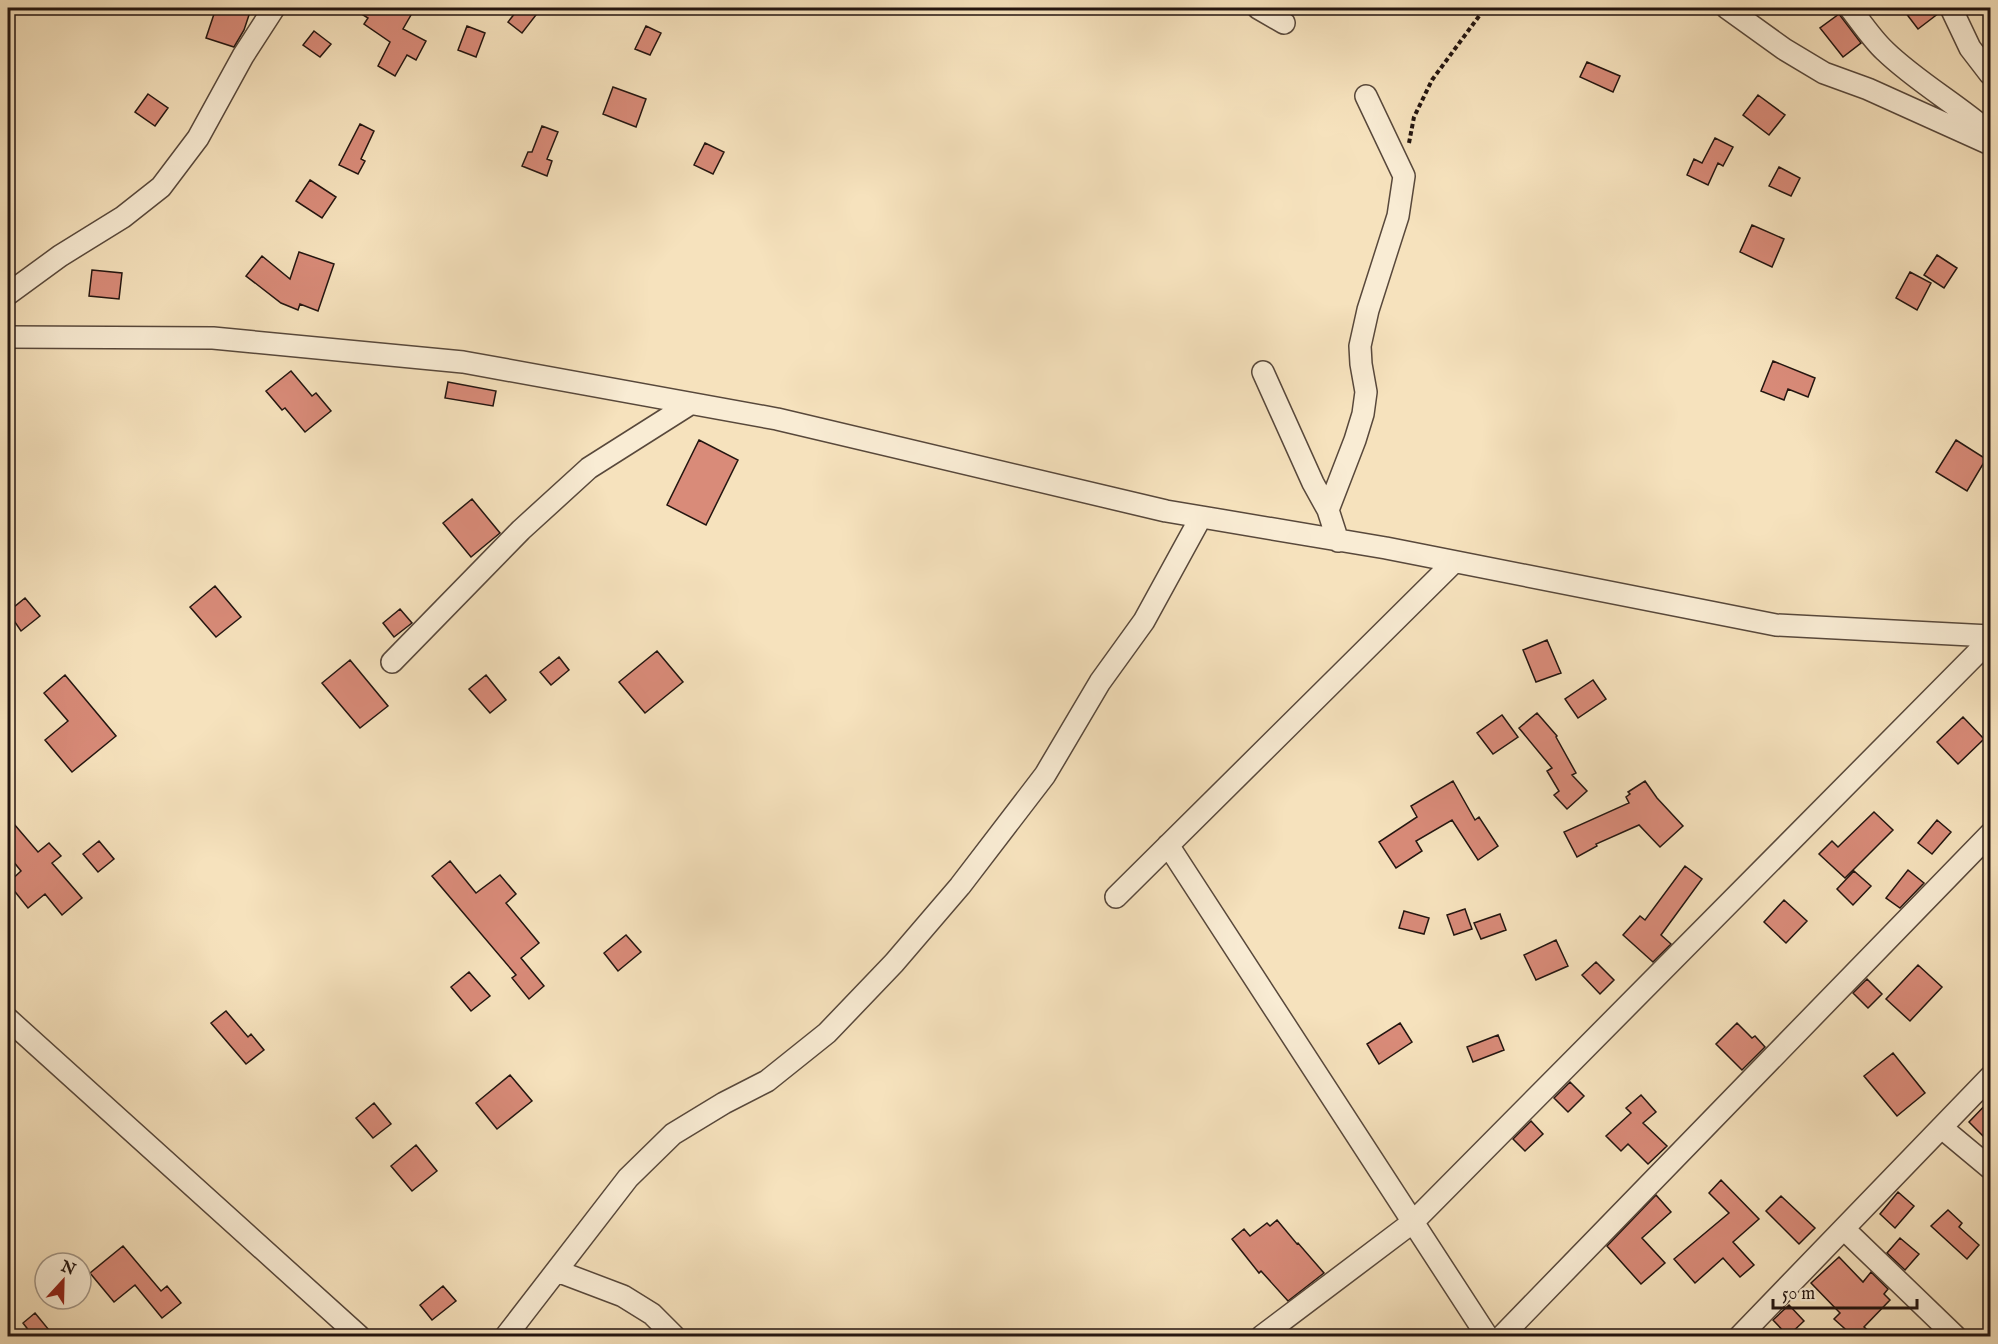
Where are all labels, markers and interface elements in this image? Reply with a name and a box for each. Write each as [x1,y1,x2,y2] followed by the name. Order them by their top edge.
[33,1251,93,1311] north arrow
[57,1257,78,1281] text: N
[1773,1272,1917,1310] scale bar
[1782,1283,1815,1306] text: 50 m

